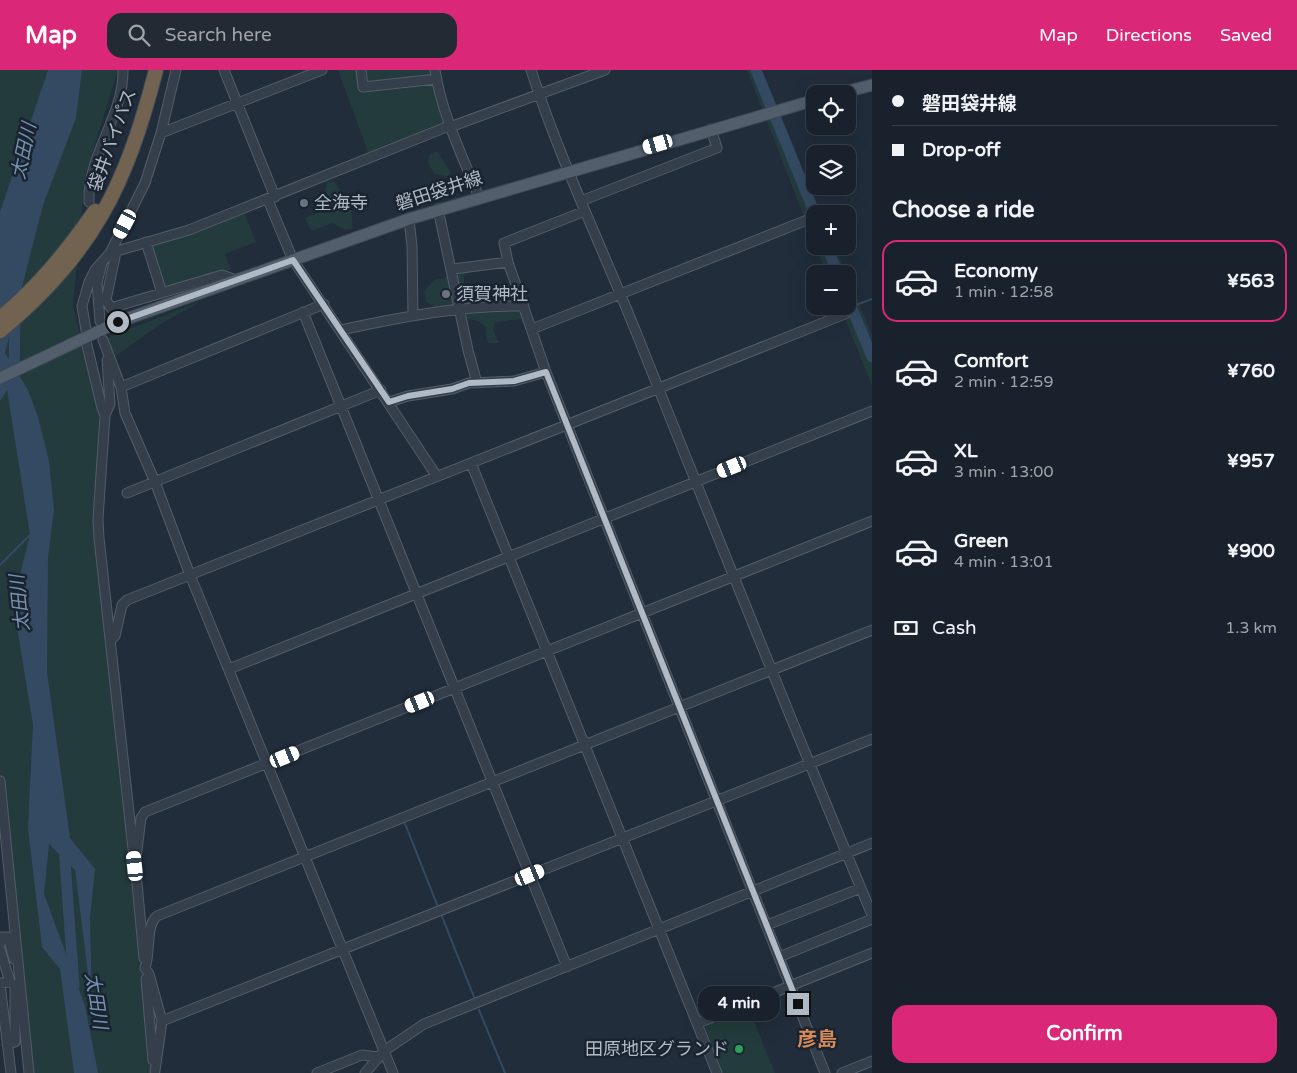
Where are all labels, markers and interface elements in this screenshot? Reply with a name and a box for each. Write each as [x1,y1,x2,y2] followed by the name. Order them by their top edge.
[107,13,457,58] search box
[25,21,77,50] text: Map
[125,21,153,49] icon: search
[165,24,272,46] text: Search here
[1039,24,1078,46] text: Map
[1106,24,1192,46] text: Directions
[1220,24,1272,46] text: Saved
[806,85,856,315] map controls
[806,85,856,135] button: locate
[83,86,141,194] street label: 袋井バイパス
[922,93,1017,115] text: 磐田袋井線
[7,119,41,181] water label: 太田川
[641,133,674,155] car
[922,139,1001,161] text: Drop-off
[806,145,856,195] button: layers
[393,167,485,215] street label: 磐田袋井線
[314,192,368,214] place label: 全海寺
[298,197,310,209] marker: 全海寺
[892,197,1035,223] text: Choose a ride
[806,205,856,255] button: +
[111,207,138,241] car
[894,259,939,304] icon: car
[954,260,1038,282] text: Economy
[806,265,856,315] button: −
[1227,270,1275,292] text: ¥563
[954,282,1053,302] text: 1 min · 12:58
[456,283,528,305] place label: 須賀神社
[440,288,452,300] marker: 須賀神社
[107,311,129,333] route start
[894,349,939,394] icon: car
[954,350,1028,372] text: Comfort
[1227,360,1275,382] text: ¥760
[954,372,1053,392] text: 2 min · 12:59
[894,439,939,484] icon: car
[954,440,978,462] text: XL
[1227,450,1275,472] text: ¥957
[715,454,748,480] car
[954,462,1053,482] text: 3 min · 13:00
[894,529,939,574] icon: car
[954,530,1008,552] text: Green
[1227,540,1275,562] text: ¥900
[954,552,1053,572] text: 4 min · 13:01
[6,572,34,633] water label: 太田川
[892,614,920,642] icon: cash
[932,617,977,639] text: Cash
[1225,618,1277,638] text: 1.3 km
[403,689,436,715] car
[268,744,301,770] car
[125,850,144,882] car
[513,862,546,888] car
[81,971,112,1033] water label: 太田川
[698,986,780,1022] callout: 4 min
[718,993,760,1013] text: 4 min
[787,993,809,1015] route end
[892,1005,1277,1063] button: Confirm
[797,1028,837,1052] district label: 彦島
[585,1038,729,1060] place label: 田原地区グランド
[733,1043,745,1055] marker: 田原地区グランド

